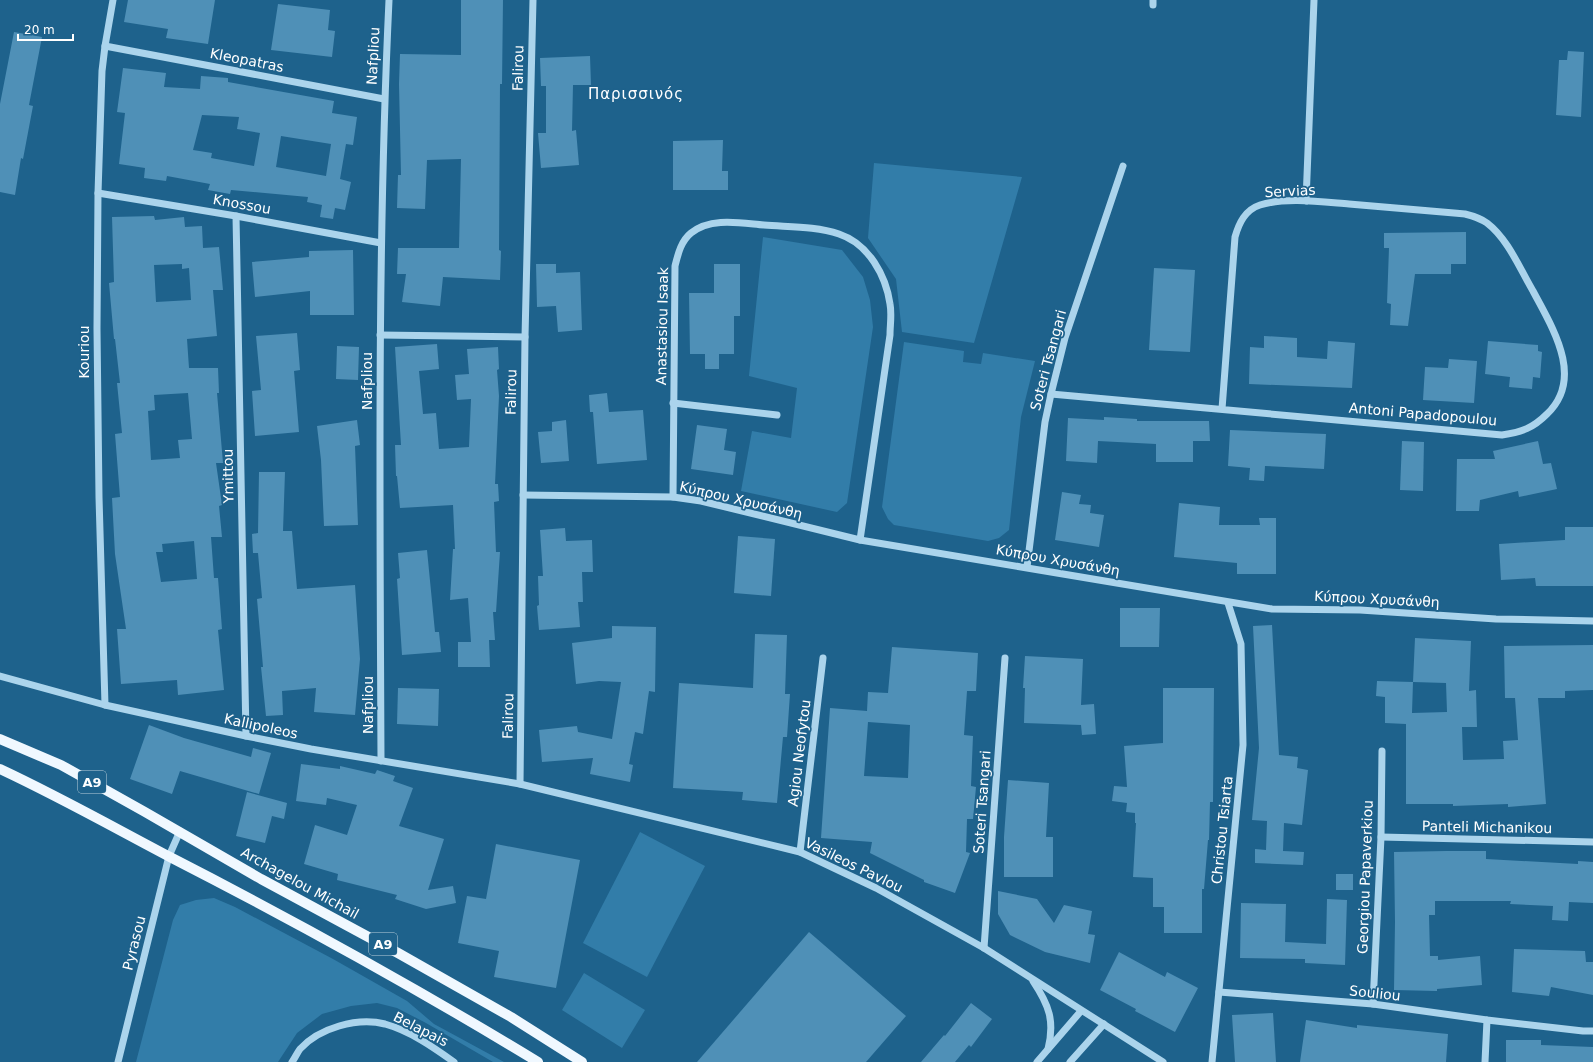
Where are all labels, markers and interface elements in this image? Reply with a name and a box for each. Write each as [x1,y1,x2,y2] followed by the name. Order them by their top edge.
[18,16,73,42] scale bar
[24,23,55,37] text: 20 m
[363,27,383,85] street label: Nafpliou
[209,45,285,75] street label: Kleopatras
[510,45,526,91] street label: Falirou
[588,85,684,103] district label: Παρισσινός
[1264,182,1316,200] street label: Servias
[212,191,272,217] street label: Knossou
[653,266,671,385] street label: Anastasiou Isaak
[1027,308,1069,412] street label: Soteri Tsangari
[76,325,92,379] street label: Kouriou
[359,352,375,410] street label: Nafpliou
[503,369,519,415] street label: Falirou
[1348,400,1498,428] street label: Antoni Papadopoulou
[220,449,236,504] street label: Ymittou
[678,478,804,522] street label: Κύπρου Χρυσάνθη
[995,541,1121,579] street label: Κύπρου Χρυσάνθη
[1314,588,1440,610] street label: Κύπρου Χρυσάνθη
[360,676,376,734] street label: Nafpliou
[500,693,516,739] street label: Falirou
[784,699,814,807] street label: Agiou Neofytou
[223,710,299,742] street label: Kallipoleos
[970,750,994,854] street label: Soteri Tsangari
[78,771,106,793] road number: A9
[1208,775,1236,885] street label: Christou Tsiarta
[1354,800,1376,954] street label: Georgiou Papaverkiou
[1422,818,1552,836] street label: Panteli Michanikou
[802,834,906,896] street label: Vasileos Pavlou
[238,844,362,922] street label: Archagelou Michail
[119,914,149,972] street label: Pyrasou
[369,933,397,955] road number: A9
[1349,982,1401,1004] street label: Souliou
[391,1008,451,1050] street label: Belapais

